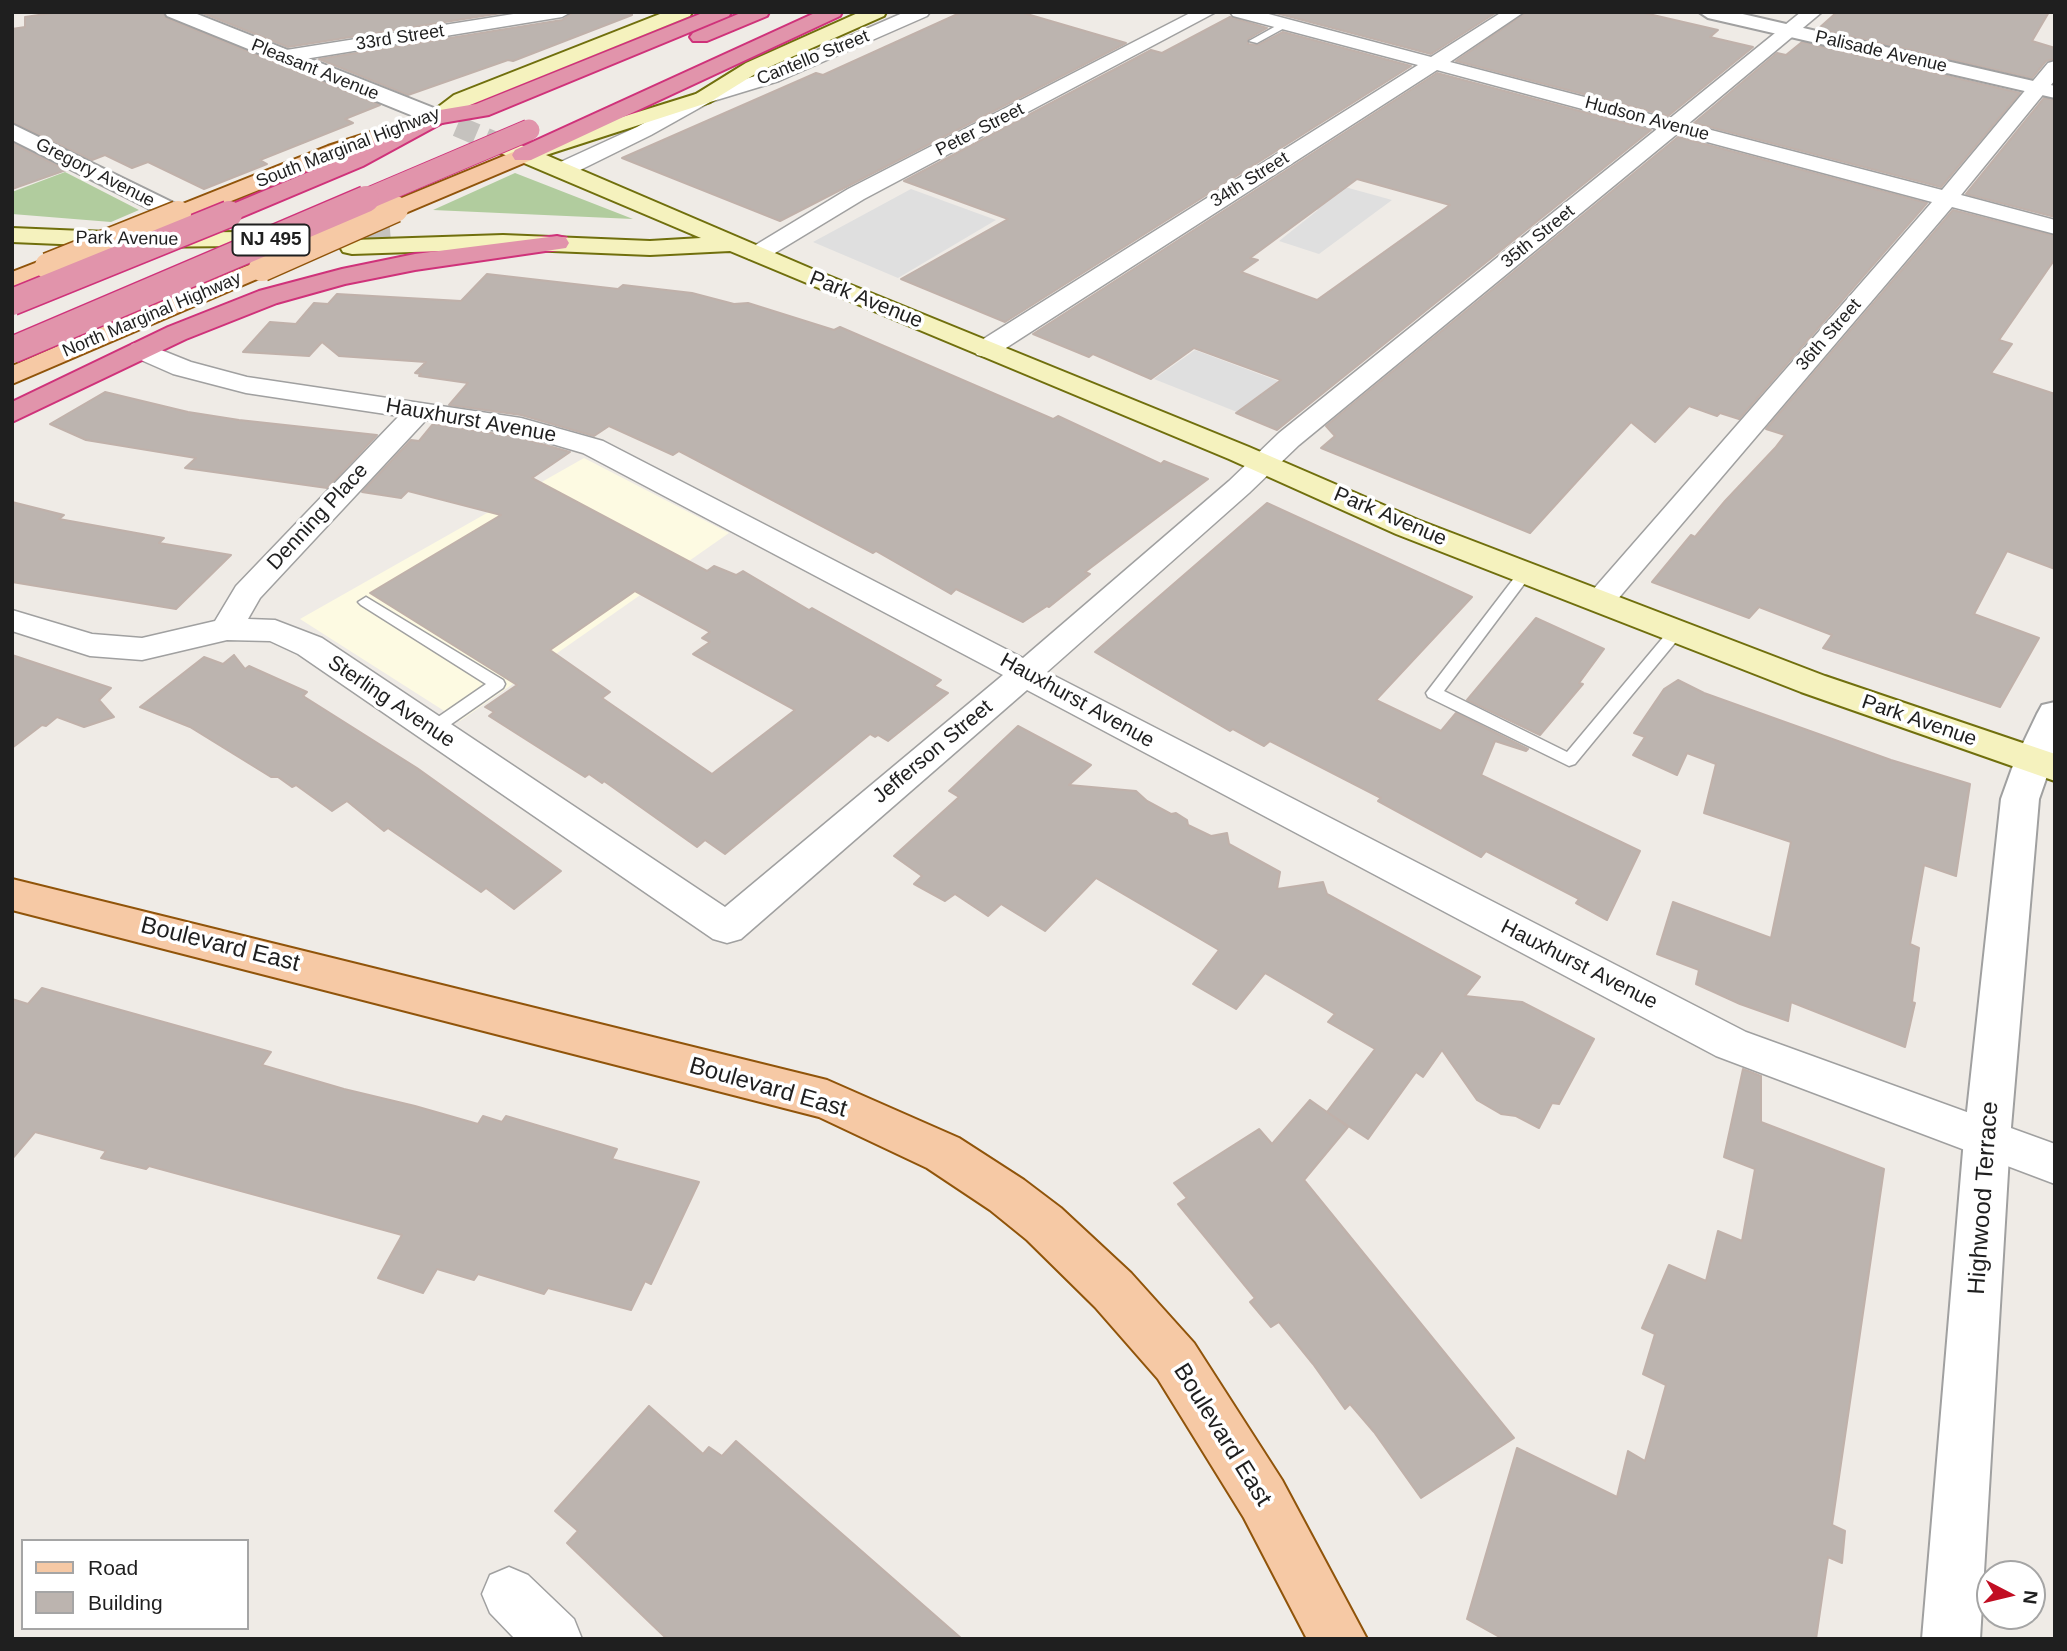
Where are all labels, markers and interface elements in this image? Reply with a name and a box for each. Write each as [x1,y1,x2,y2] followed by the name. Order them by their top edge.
[354,20,446,56] street label: 33rd Street
[754,26,872,90] street label: Cantello Street
[1813,26,1949,78] street label: Palisade Avenue
[248,35,382,105] street label: Pleasant Avenue
[1582,92,1712,146] street label: Hudson Avenue
[932,99,1028,161] street label: Peter Street
[253,103,443,193] street label: South Marginal Highway
[32,134,158,212] street label: Gregory Avenue
[1207,148,1293,212] street label: 34th Street
[1497,201,1579,273] street label: 35th Street
[232,224,310,256] road number: NJ 495
[75,227,179,251] street label: Park Avenue
[806,266,926,334] street label: Park Avenue
[59,268,245,362] street label: North Marginal Highway
[1792,295,1866,375] street label: 36th Street
[384,394,558,448] street label: Hauxhurst Avenue
[262,458,374,576] street label: Denning Place
[1330,482,1450,552] street label: Park Avenue
[996,648,1158,754] street label: Hauxhurst Avenue
[323,650,459,754] street label: Sterling Avenue
[1858,690,1980,752] street label: Park Avenue
[868,695,998,809] street label: Jefferson Street
[138,911,302,979] street label: Boulevard East
[1496,915,1662,1015] street label: Hauxhurst Avenue
[686,1052,850,1124] street label: Boulevard East
[1963,1101,2005,1295] street label: Highwood Terrace
[1167,1358,1277,1512] street label: Boulevard East
[21,1539,248,1630] legend
[88,1556,138,1579] text: Road
[1976,1560,2046,1630] north arrow
[2019,1589,2042,1605] text: N
[88,1591,163,1614] text: Building

